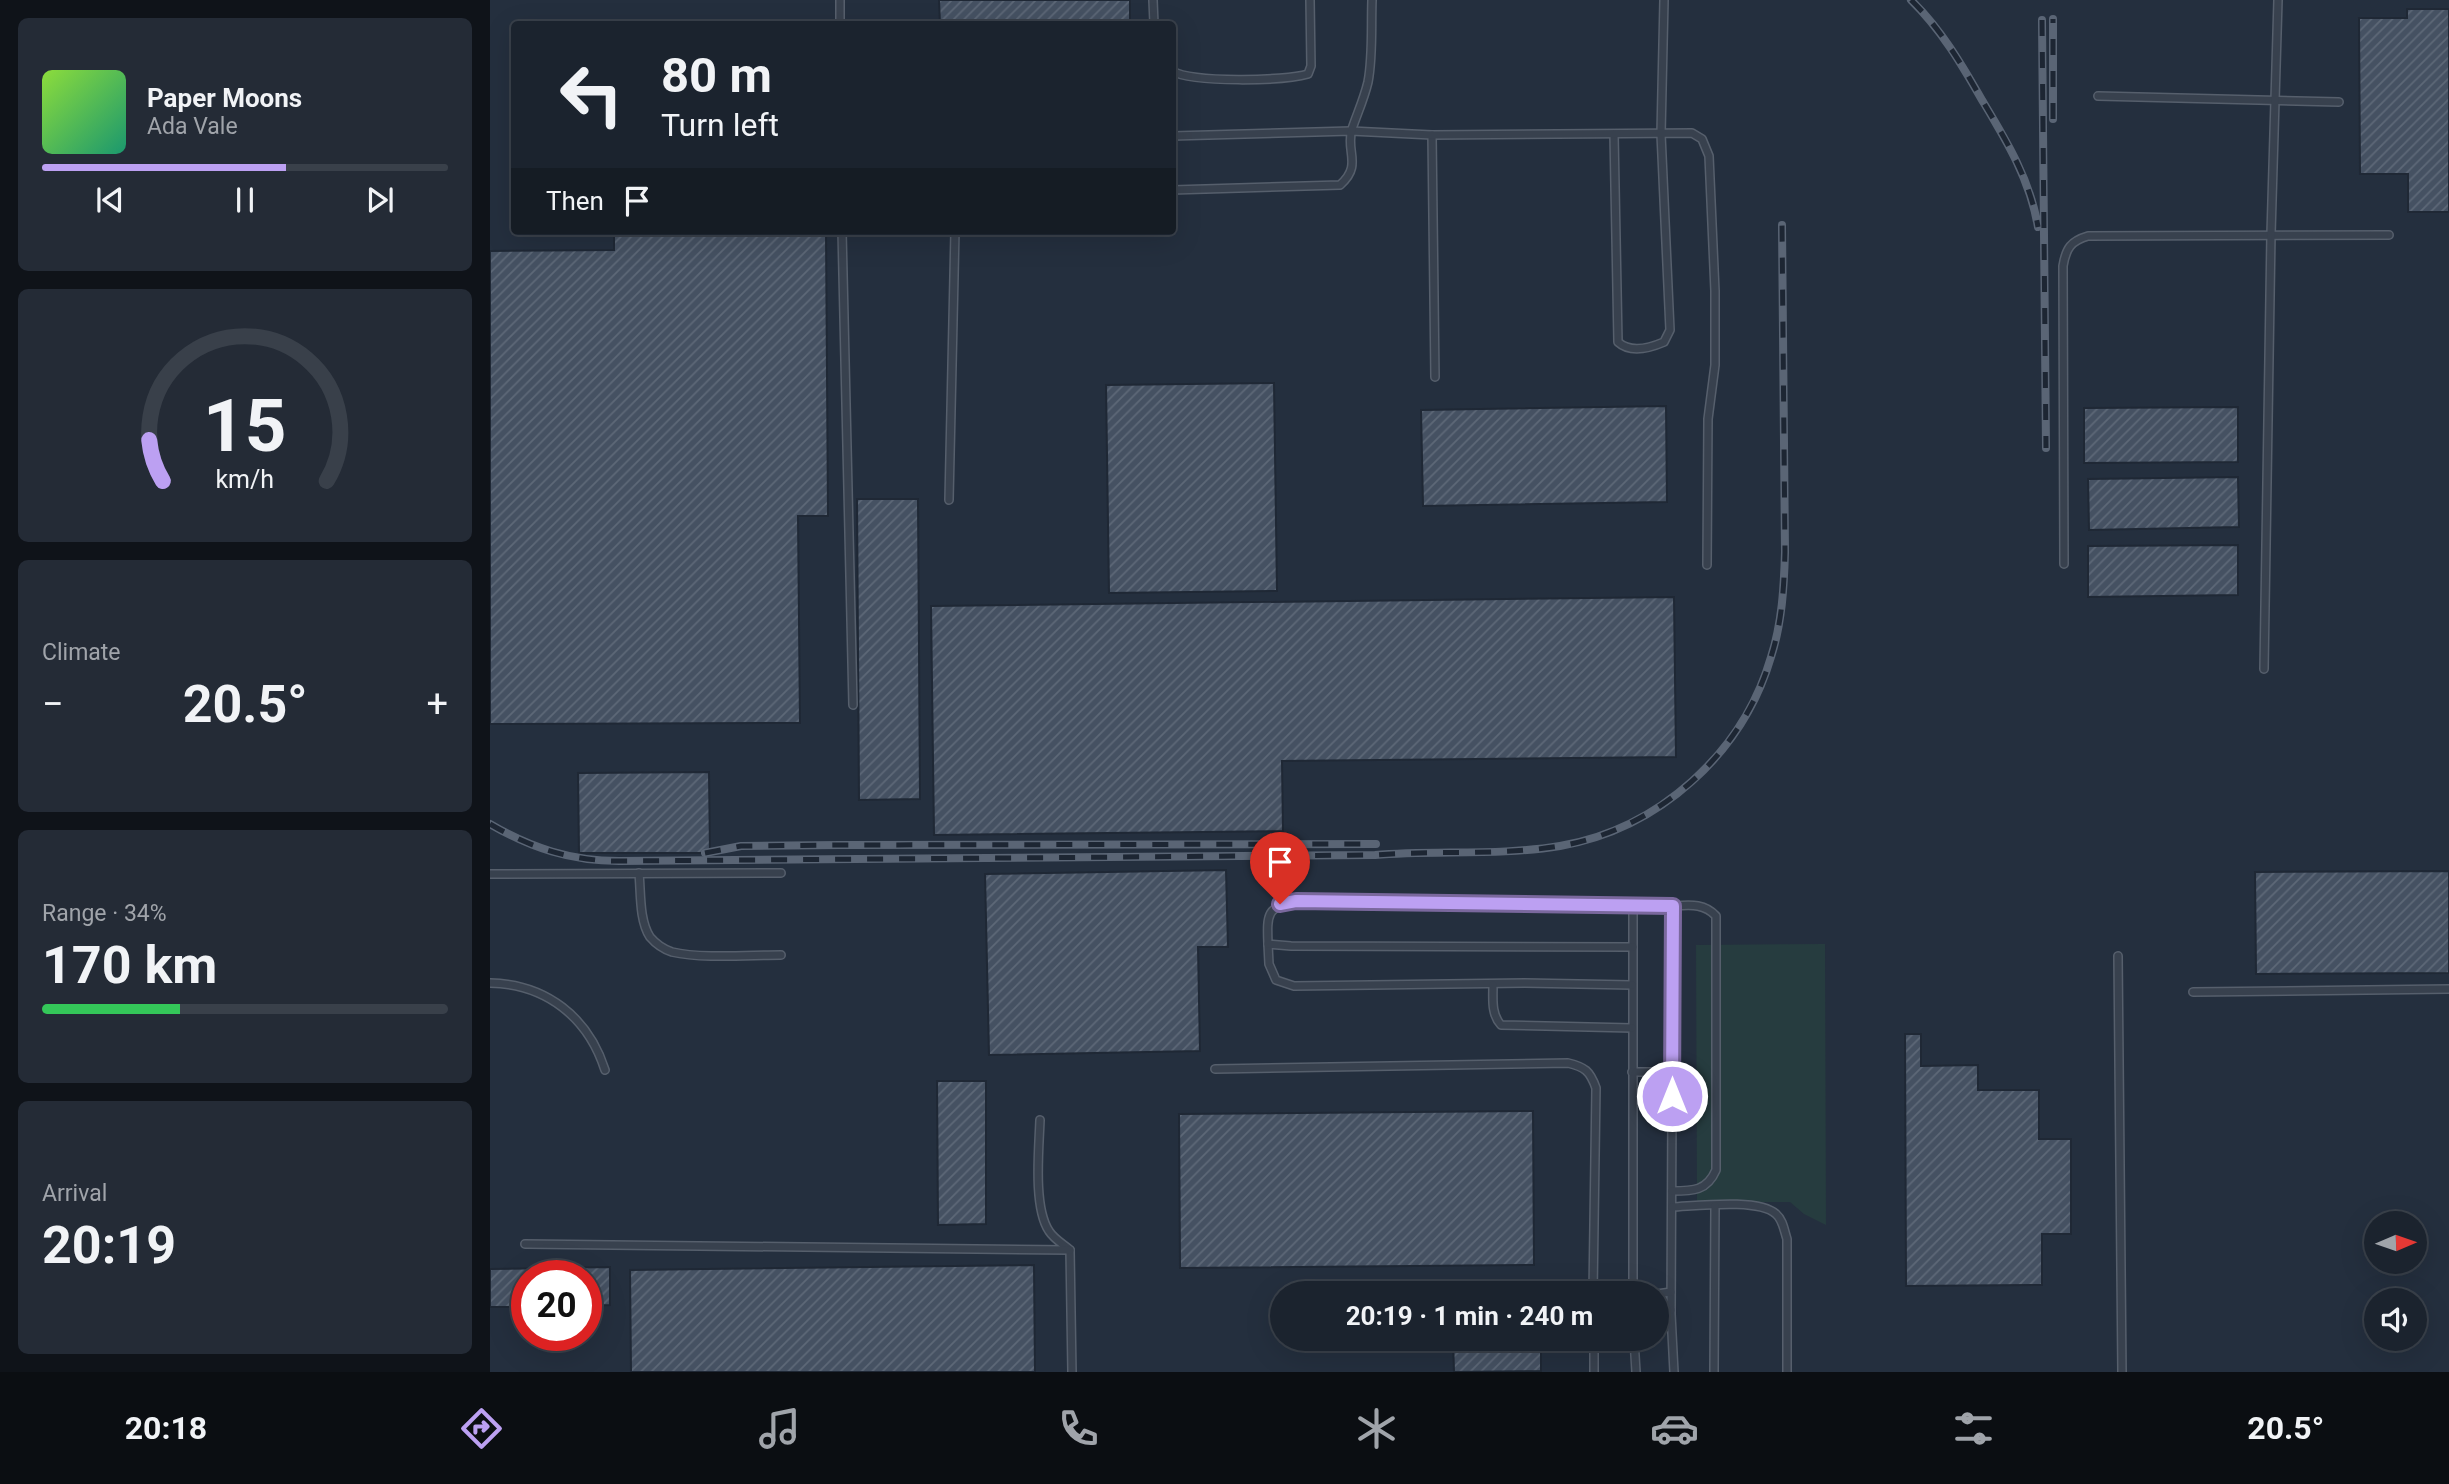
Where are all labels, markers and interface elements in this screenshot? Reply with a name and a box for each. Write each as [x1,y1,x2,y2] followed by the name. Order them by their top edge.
[661,47,772,104] text: 80 m
[546,49,637,140] icon: left
[147,83,302,113] text: Paper Moons
[661,106,779,144] text: Turn left
[147,113,238,140] text: Ada Vale
[91,181,129,219] icon: previous
[226,181,264,219] icon: pause
[361,181,399,219] icon: next
[618,182,656,220] icon: arrive
[546,186,604,216] text: Then
[203,384,287,470] text: 15
[216,465,274,494] text: km/h
[42,639,121,666] text: Climate
[183,674,308,735] text: 20.5°
[42,682,64,726] text: −
[426,682,448,726] text: +
[1250,832,1310,904] pin
[1261,843,1299,881] icon: arrive
[42,900,167,927] text: Range · 34%
[42,935,217,996] text: 170 km
[1635,1059,1709,1133] position arrow
[42,1180,107,1207] text: Arrival
[2364,1211,2427,1274] north arrow
[2364,1211,2427,1351] map controls
[42,1215,176,1276] text: 20:19
[511,1260,602,1351] speed limit sign: 20
[2364,1288,2427,1351] button: sound
[1346,1301,1593,1331] text: 20:19 · 1 min · 240 m
[457,1404,506,1453] icon: directions
[755,1404,804,1453] icon: music
[1054,1404,1103,1453] icon: phone
[1352,1404,1401,1453] icon: climate
[1650,1404,1699,1453] icon: car
[1949,1404,1998,1453] icon: filters
[125,1409,207,1447] text: 20:18
[2247,1409,2324,1447] text: 20.5°

